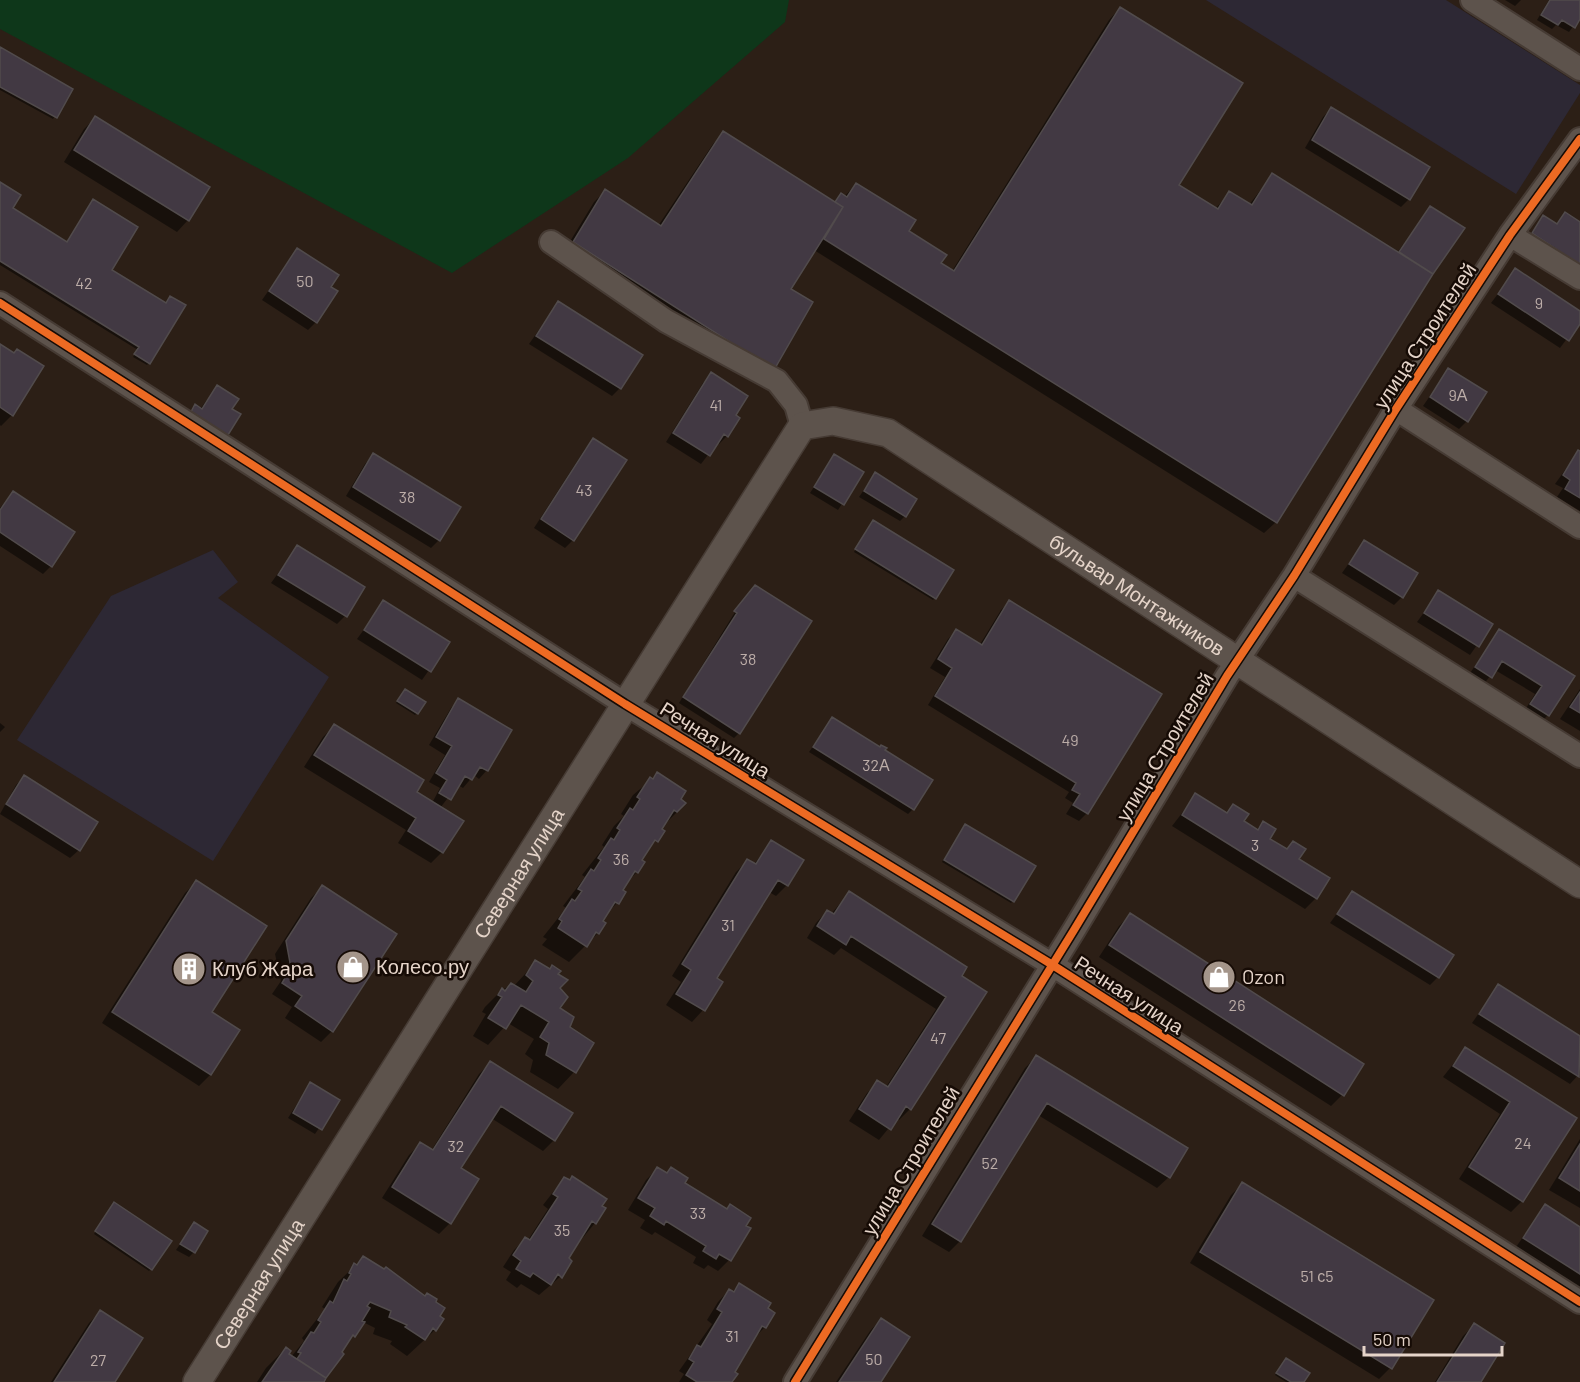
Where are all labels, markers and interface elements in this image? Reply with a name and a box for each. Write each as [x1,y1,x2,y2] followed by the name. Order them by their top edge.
[1368,258,1480,413] street label: улица Строителей
[296,271,314,290] house number: 50
[75,273,93,292] house number: 42
[1535,293,1543,312] house number: 9
[1448,385,1468,404] house number: 9А
[710,395,722,414] house number: 41
[575,480,593,499] house number: 43
[399,487,415,506] house number: 38
[1045,528,1230,660] street label: бульвар Монтажников
[740,649,756,668] house number: 38
[1110,668,1218,825] street label: улица Строителей
[656,696,776,783] street label: Речная улица
[1061,730,1079,749] house number: 49
[862,755,890,774] house number: 32А
[468,802,569,943] street label: Северная улица
[1251,835,1259,854] house number: 3
[613,849,629,868] house number: 36
[721,915,735,934] house number: 31
[335,949,371,985] shop icon: Колесо.ру
[1070,950,1189,1039] street label: Речная улица
[171,951,207,987] building icon: Клуб Жара
[376,954,469,978] place label: Колесо.ру
[212,956,314,980] place label: Клуб Жара
[1201,959,1237,995] shop icon: Ozon
[1242,964,1285,988] place label: Ozon
[1229,995,1245,1014] house number: 26
[930,1028,946,1047] house number: 47
[856,1082,964,1239] street label: улица Строителей
[1514,1133,1532,1152] house number: 24
[448,1136,464,1155] house number: 32
[982,1153,998,1172] house number: 52
[690,1203,706,1222] house number: 33
[208,1213,309,1353] street label: Северная улица
[554,1220,570,1239] house number: 35
[1301,1266,1333,1285] house number: 51 с5
[1364,1319,1502,1357] scale bar
[725,1326,739,1345] house number: 31
[1373,1328,1411,1350] text: 50 m
[865,1349,883,1368] house number: 50
[90,1350,106,1369] house number: 27

